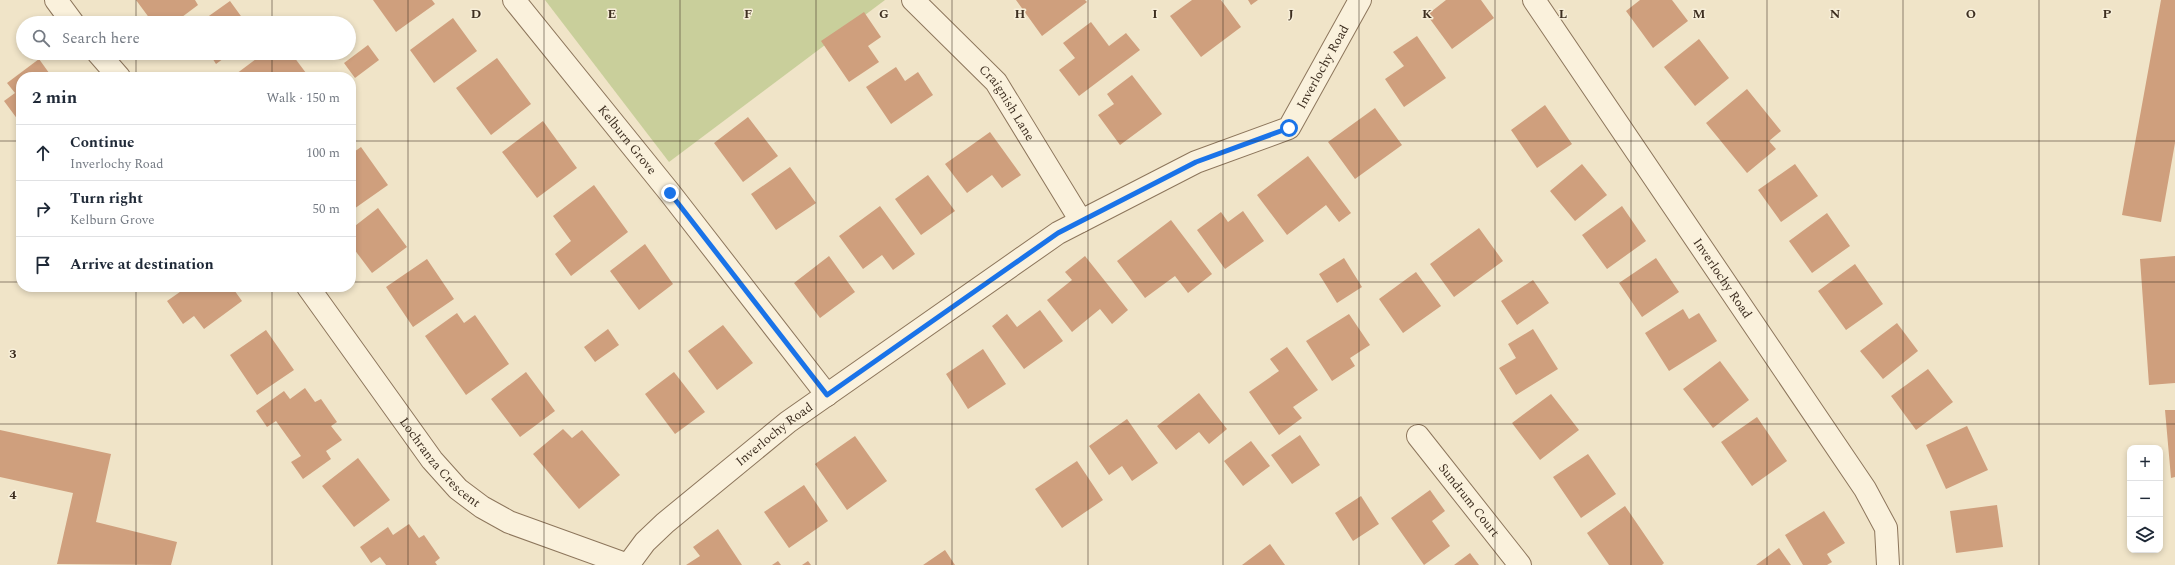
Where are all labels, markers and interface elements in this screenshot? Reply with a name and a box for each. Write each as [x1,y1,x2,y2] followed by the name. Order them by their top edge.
[471,4,481,24] text: D
[608,4,617,24] text: E
[744,4,752,24] text: F
[879,4,889,24] text: G
[1015,4,1026,24] text: H
[1152,4,1158,24] text: I
[1288,4,1294,24] text: J
[1422,4,1432,24] text: K
[1559,4,1567,24] text: L
[1693,4,1706,24] text: M
[1830,4,1841,24] text: N
[1966,4,1976,24] text: O
[2103,4,2112,24] text: P
[16,16,356,60] search box
[1291,21,1354,113] street label: Inverlochy Road
[30,27,52,49] icon: search
[62,27,140,50] text: Search here
[974,60,1040,145] street label: Craignish Lane
[32,85,77,111] text: 2 min
[266,88,340,108] text: Walk · 150 m
[593,101,661,179] street label: Kelburn Grove
[1280,119,1298,137] route start
[70,131,135,154] text: Continue
[32,142,54,164] icon: ahead
[306,143,340,163] text: 100 m
[70,154,164,174] text: Inverlochy Road
[661,184,679,202] route end
[70,187,143,210] text: Turn right
[32,198,54,220] icon: right
[313,199,340,219] text: 50 m
[70,210,154,230] text: Kelburn Grove
[1688,234,1757,323] street label: Inverlochy Road
[70,253,214,276] text: Arrive at destination
[32,254,54,276] icon: arrive
[9,344,17,364] text: 3
[731,397,817,471] street label: Inverlochy Road
[394,413,485,513] street label: Lochranza Crescent
[2127,445,2163,553] map controls
[2127,445,2163,481] button: +
[1433,459,1505,542] street label: Sundrum Court
[2127,481,2163,517] button: −
[9,485,17,505] text: 4
[2127,517,2163,553] button: layers

